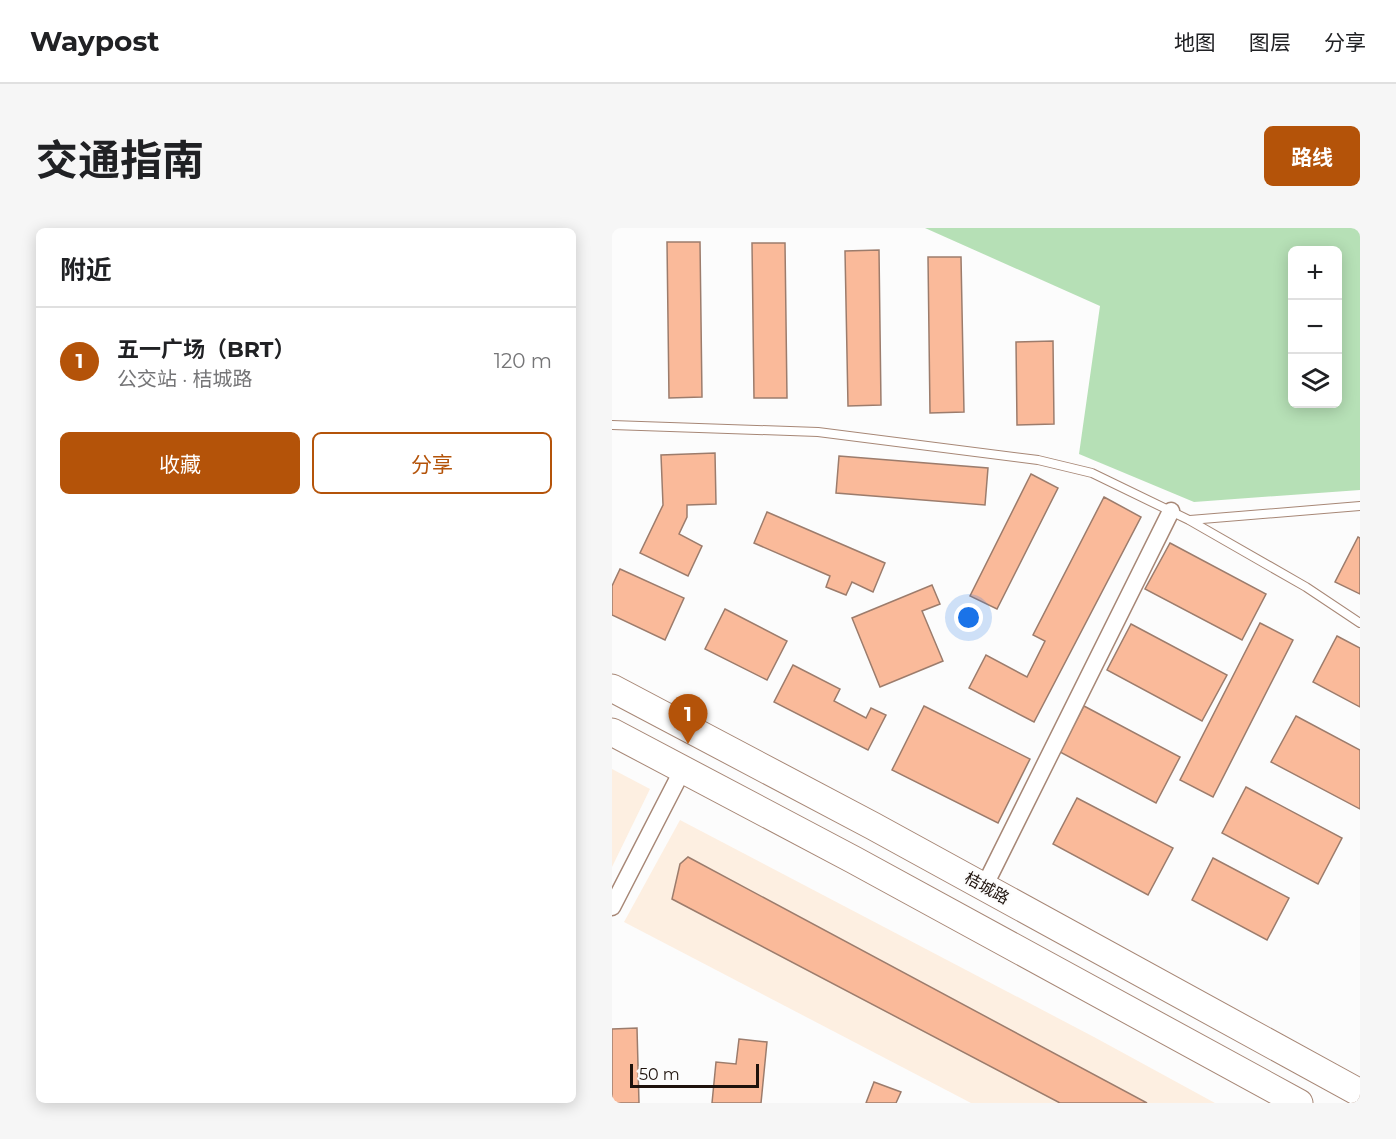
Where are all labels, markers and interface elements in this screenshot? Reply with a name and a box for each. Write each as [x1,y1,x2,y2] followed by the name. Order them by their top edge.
[30,24,160,58] text: Waypost
[1174,30,1216,55] text: 地图
[1249,30,1291,55] text: 图层
[1324,30,1366,55] text: 分享
[1264,126,1360,186] button: 路线
[36,134,204,186] text: 交通指南
[1288,246,1342,408] map controls
[1288,246,1342,300] button: +
[60,254,112,286] text: 附近
[1288,300,1342,354] button: −
[117,336,295,363] text: 五一广场（BRT）
[76,349,83,373] text: 1
[494,349,552,373] text: 120 m
[1288,354,1342,408] button: layers
[117,367,253,391] text: 公交站 · 桔城路
[60,432,300,494] button: 收藏
[312,432,552,494] button: 分享
[954,603,983,632] your location
[668,694,708,744] pin: 1
[961,868,1013,908] street label: 桔城路
[630,1061,759,1088] scale bar
[639,1065,680,1084] text: 50 m

